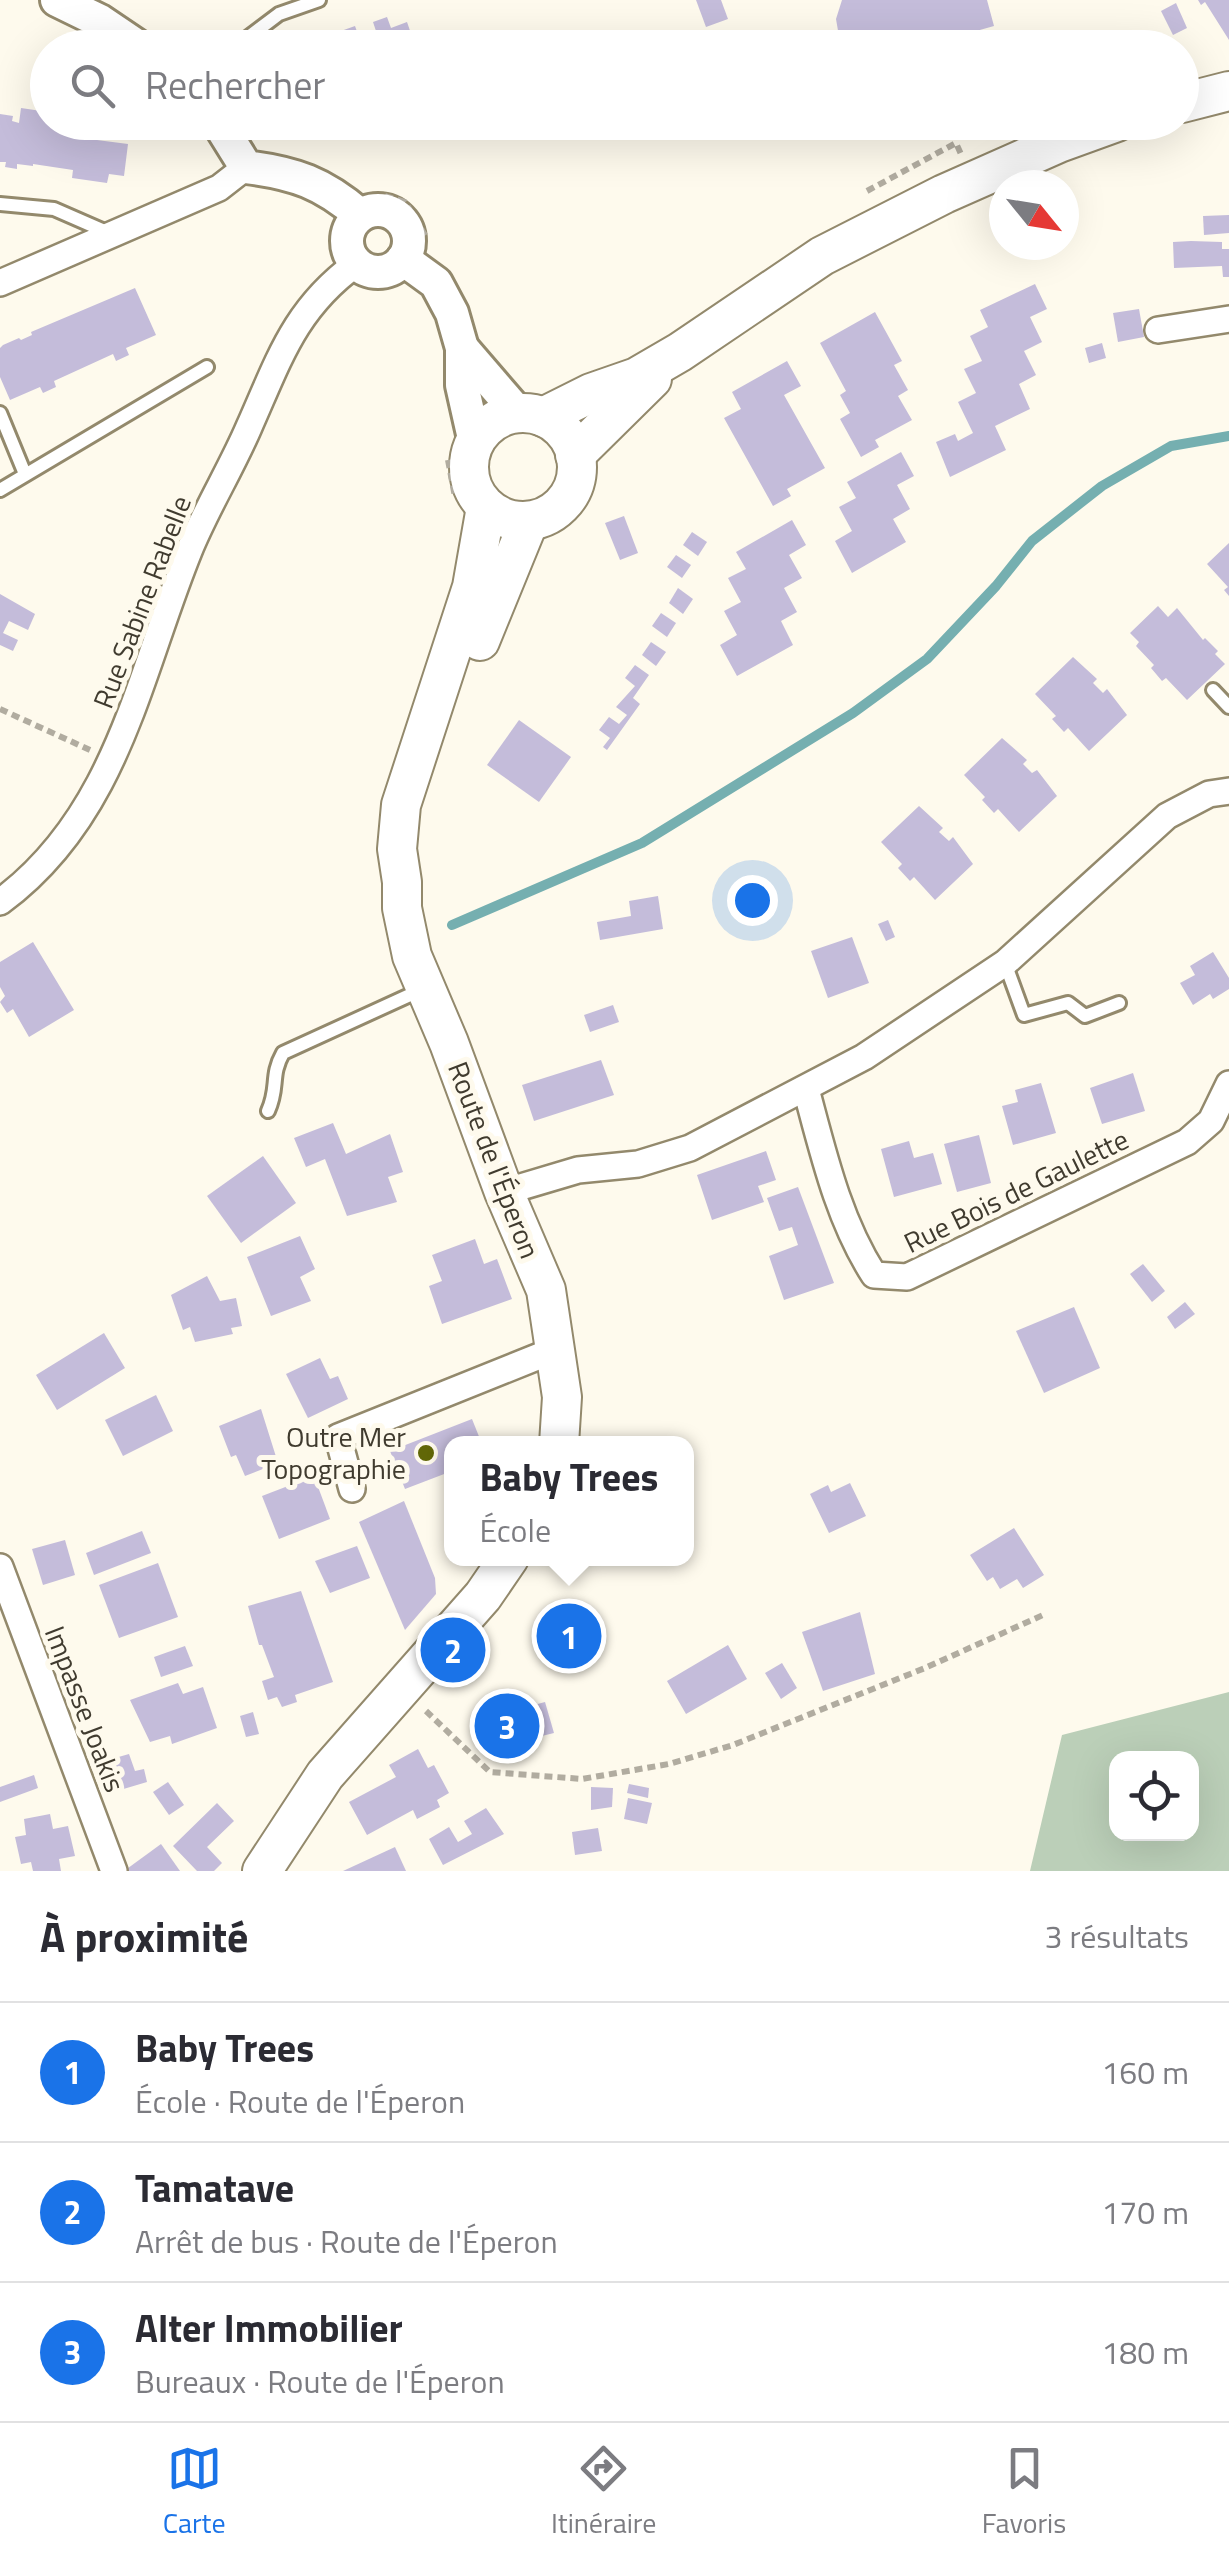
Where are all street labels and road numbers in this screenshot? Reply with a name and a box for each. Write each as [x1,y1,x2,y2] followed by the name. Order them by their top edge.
[81,489,202,715] street label: Rue Sabine Rabelle
[437,1055,552,1265] street label: Route de l'Éperon
[896,1117,1135,1264] street label: Rue Bois de Gaulette
[34,1620,137,1798] street label: Impasse Joakis

